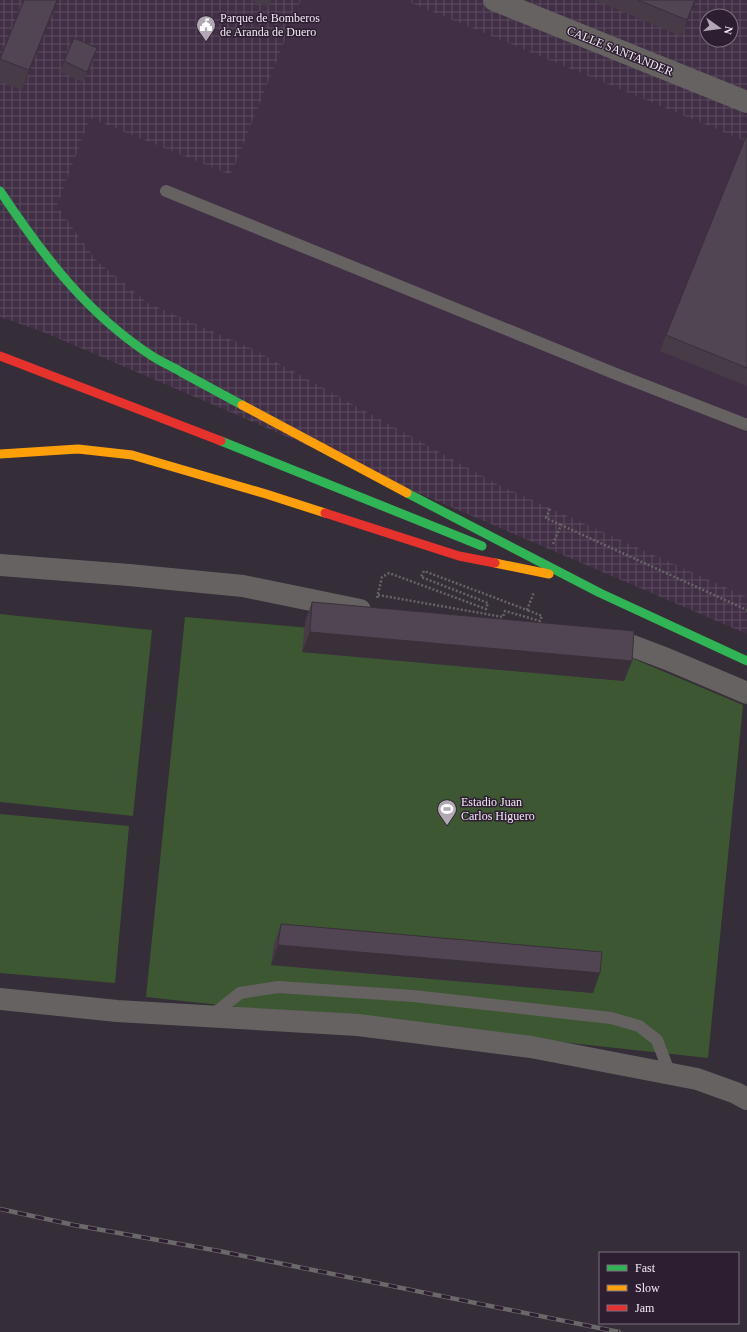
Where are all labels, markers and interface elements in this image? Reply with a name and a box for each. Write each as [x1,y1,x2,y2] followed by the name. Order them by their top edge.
[699,8,739,48] north arrow
[220,11,320,39] place label: Parque de Bomberos de Aranda de Duero
[195,14,217,42] public building icon: Parque de Bomberos de Aranda de Duero
[565,23,675,79] street label: CALLE SANTANDER
[722,25,735,36] text: N
[461,795,535,823] place label: Estadio Juan Carlos Higuero
[436,798,458,826] sports icon: Estadio Juan Carlos Higuero
[599,1252,739,1324] legend
[635,1261,656,1275] text: Fast
[635,1281,660,1295] text: Slow
[635,1301,655,1315] text: Jam

